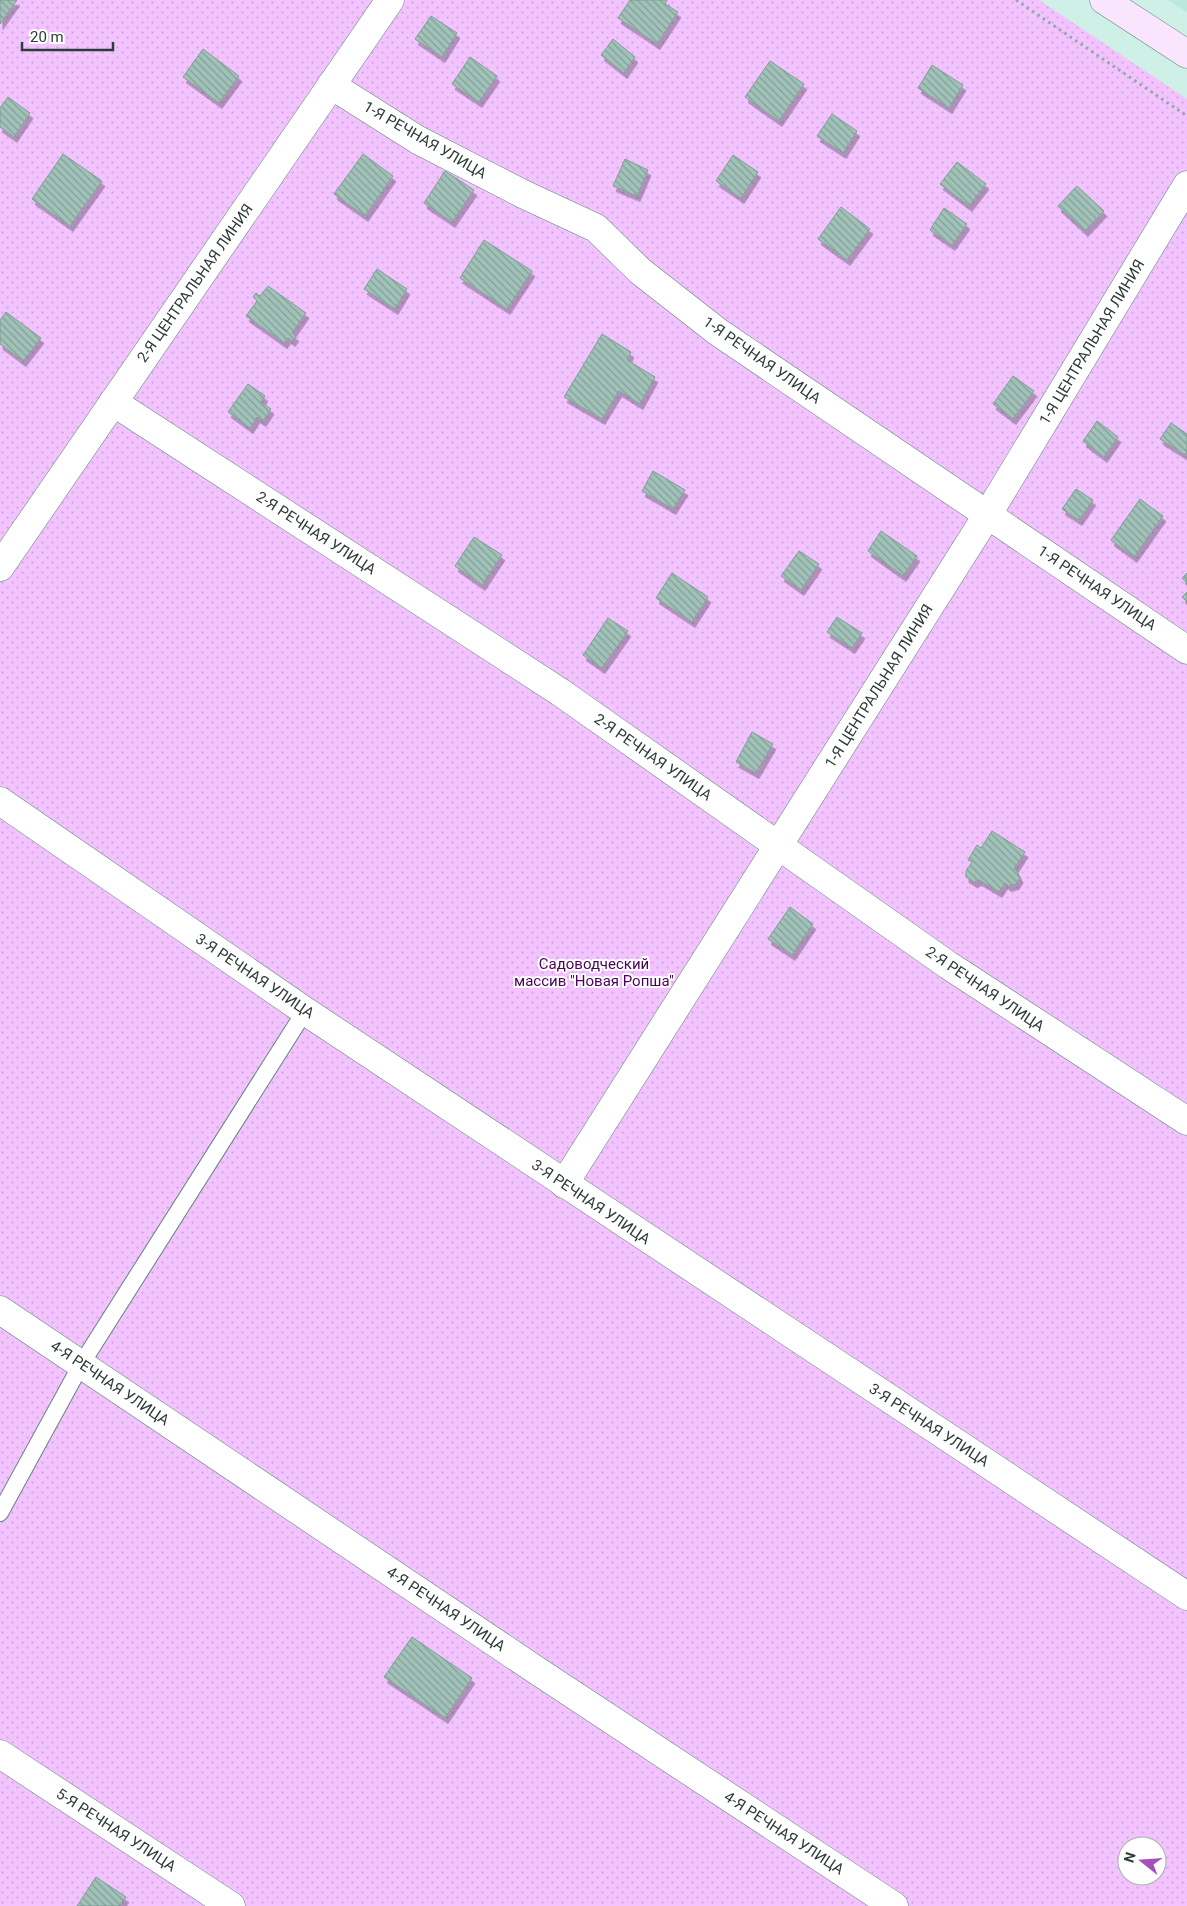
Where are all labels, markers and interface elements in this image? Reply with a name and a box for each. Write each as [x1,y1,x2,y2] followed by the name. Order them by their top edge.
[22,20,114,52] scale bar
[30,28,64,46] text: 20 m
[360,97,490,183] street label: 1-Я РЕЧНАЯ УЛИЦА
[133,200,257,366] street label: 2-Я ЦЕНТРАЛЬНАЯ ЛИНИЯ
[1036,256,1148,428] street label: 1-Я ЦЕНТРАЛЬНАЯ ЛИНИЯ
[700,313,824,407] street label: 1-Я РЕЧНАЯ УЛИЦА
[253,488,379,579] street label: 2-Я РЕЧНАЯ УЛИЦА
[1034,542,1160,635] street label: 1-Я РЕЧНАЯ УЛИЦА
[821,601,937,771] street label: 1-Я ЦЕНТРАЛЬНАЯ ЛИНИЯ
[591,710,715,804] street label: 2-Я РЕЧНАЯ УЛИЦА
[192,930,318,1023] street label: 3-Я РЕЧНАЯ УЛИЦА
[922,943,1048,1036] street label: 2-Я РЕЧНАЯ УЛИЦА
[514,955,674,990] park label: Садоводческий массив "Новая Ропша"
[528,1156,654,1249] street label: 3-Я РЕЧНАЯ УЛИЦА
[47,1337,173,1430] street label: 4-Я РЕЧНАЯ УЛИЦА
[866,1380,992,1471] street label: 3-Я РЕЧНАЯ УЛИЦА
[383,1563,509,1656] street label: 4-Я РЕЧНАЯ УЛИЦА
[53,1785,179,1876] street label: 5-Я РЕЧНАЯ УЛИЦА
[721,1788,847,1879] street label: 4-Я РЕЧНАЯ УЛИЦА
[1117,1836,1167,1886] north arrow
[1120,1850,1139,1864] text: N

